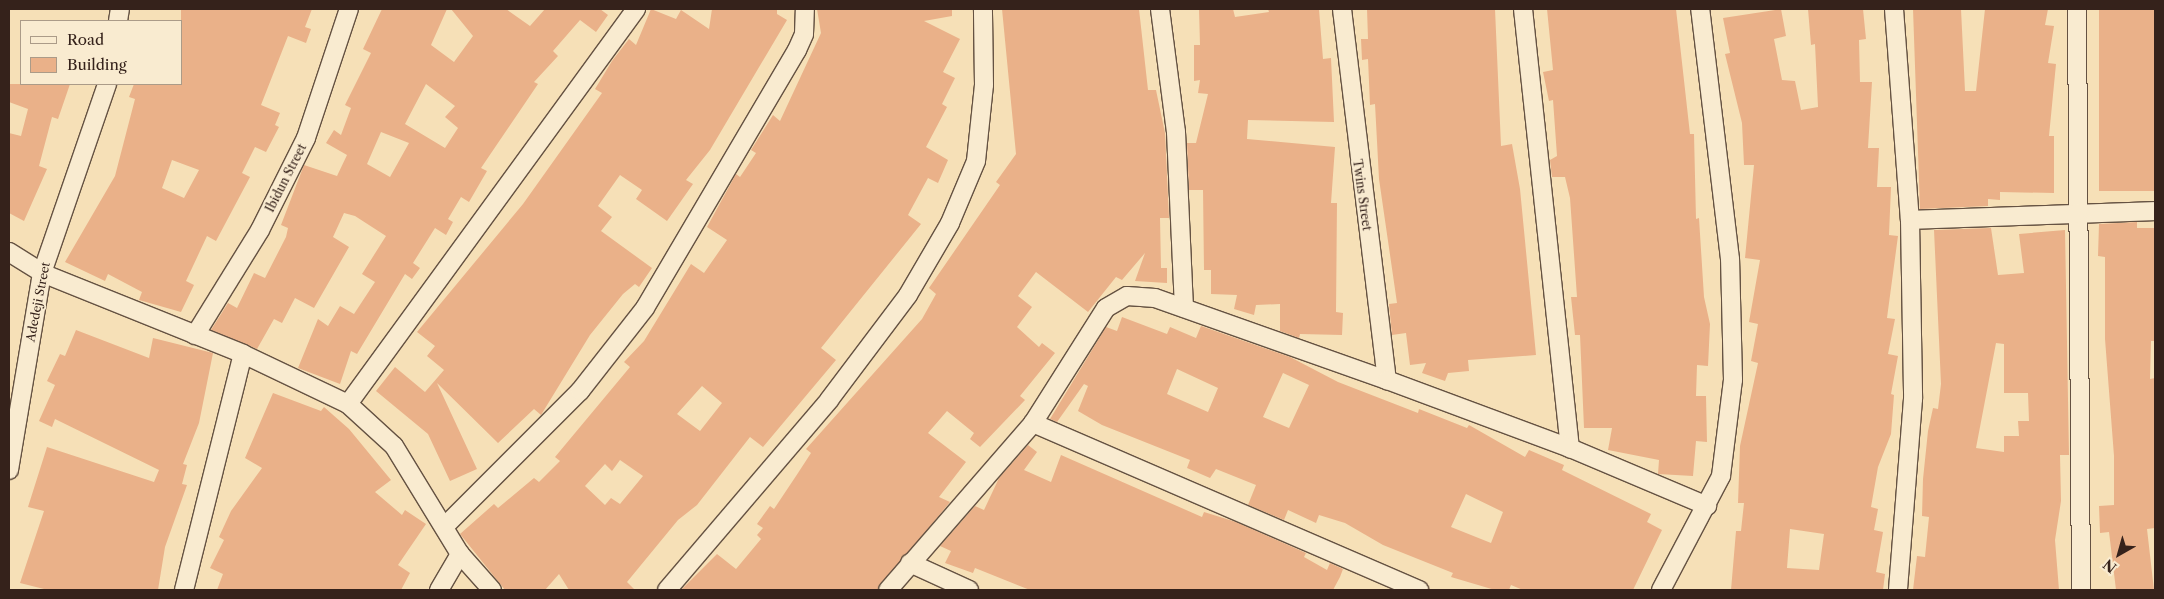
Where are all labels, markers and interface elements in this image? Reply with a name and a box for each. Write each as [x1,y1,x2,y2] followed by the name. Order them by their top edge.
[20,20,182,85] legend
[67,30,104,49] text: Road
[67,55,127,74] text: Building
[263,141,309,215] street label: Ibidun Street
[1350,158,1374,232] street label: Twins Street
[23,261,53,343] street label: Adedeji Street
[2094,529,2144,579] north arrow
[2099,555,2120,577] text: N

